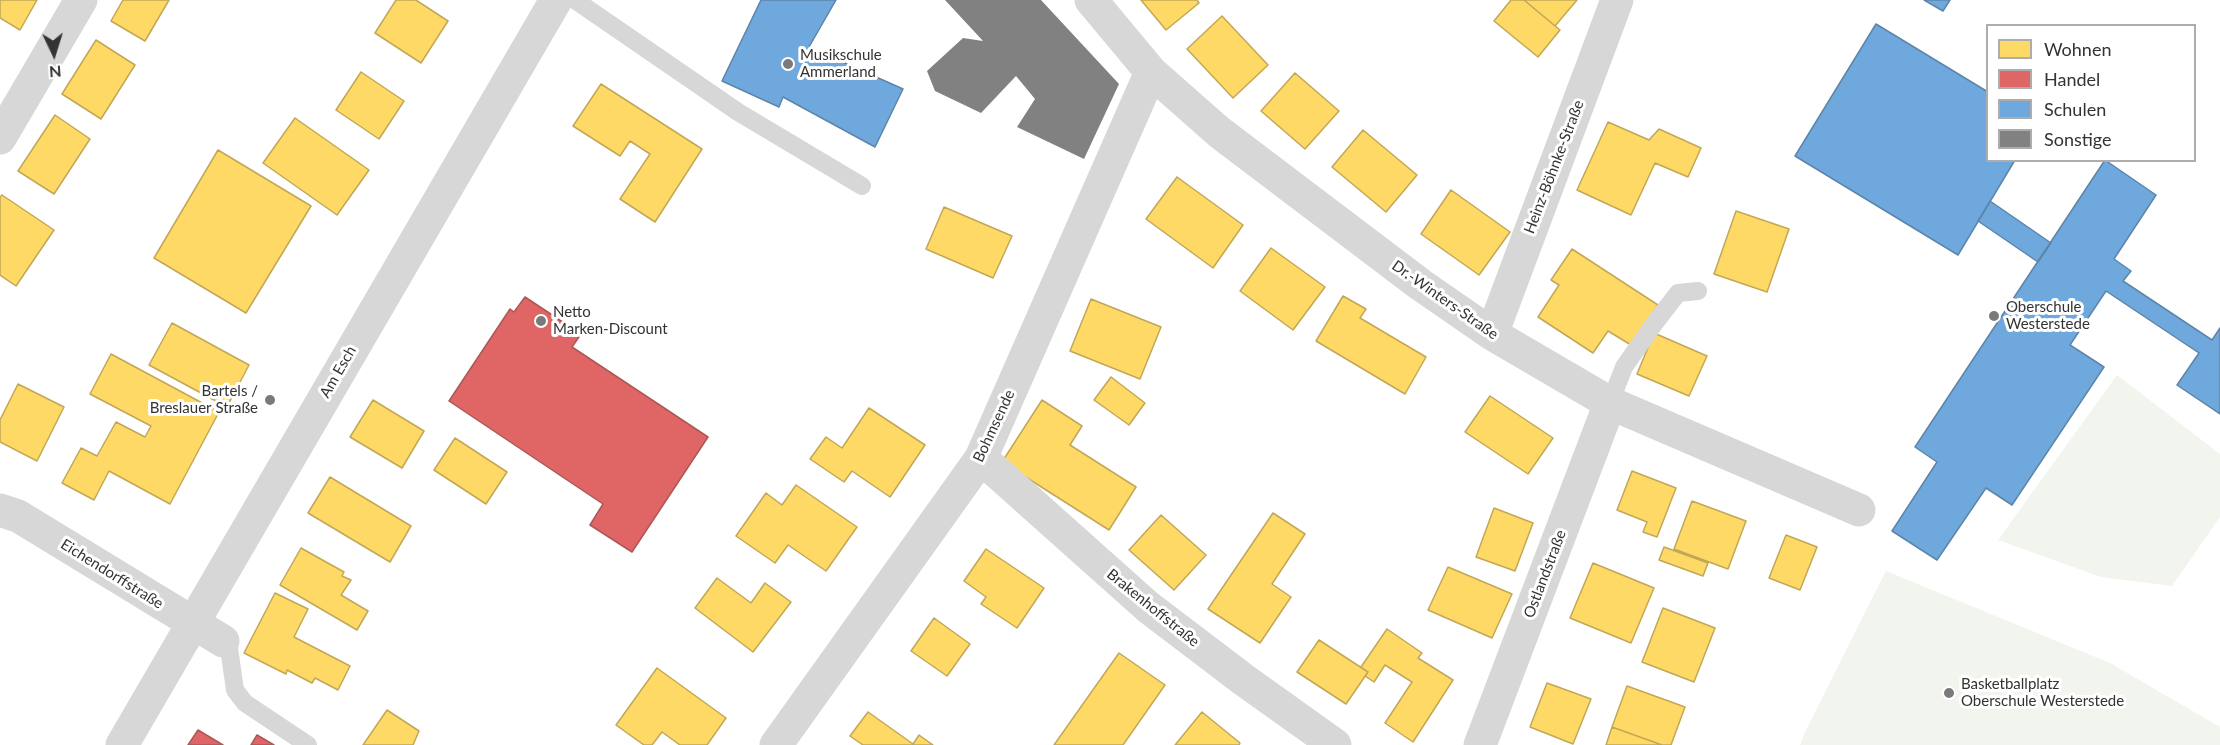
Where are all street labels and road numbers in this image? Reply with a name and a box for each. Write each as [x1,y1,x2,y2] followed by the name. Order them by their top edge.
[1520,98,1588,236] street label: Heinz-Böhnke-Straße
[1388,257,1502,343] street label: Dr.-Winters-Straße
[316,343,360,401] street label: Am Esch
[969,387,1019,465] street label: Bohmsende
[1520,527,1570,621] street label: Ostlandstraße
[57,535,167,613] street label: Eichendorffstraße
[1103,565,1203,651] street label: Brakenhoffstraße

